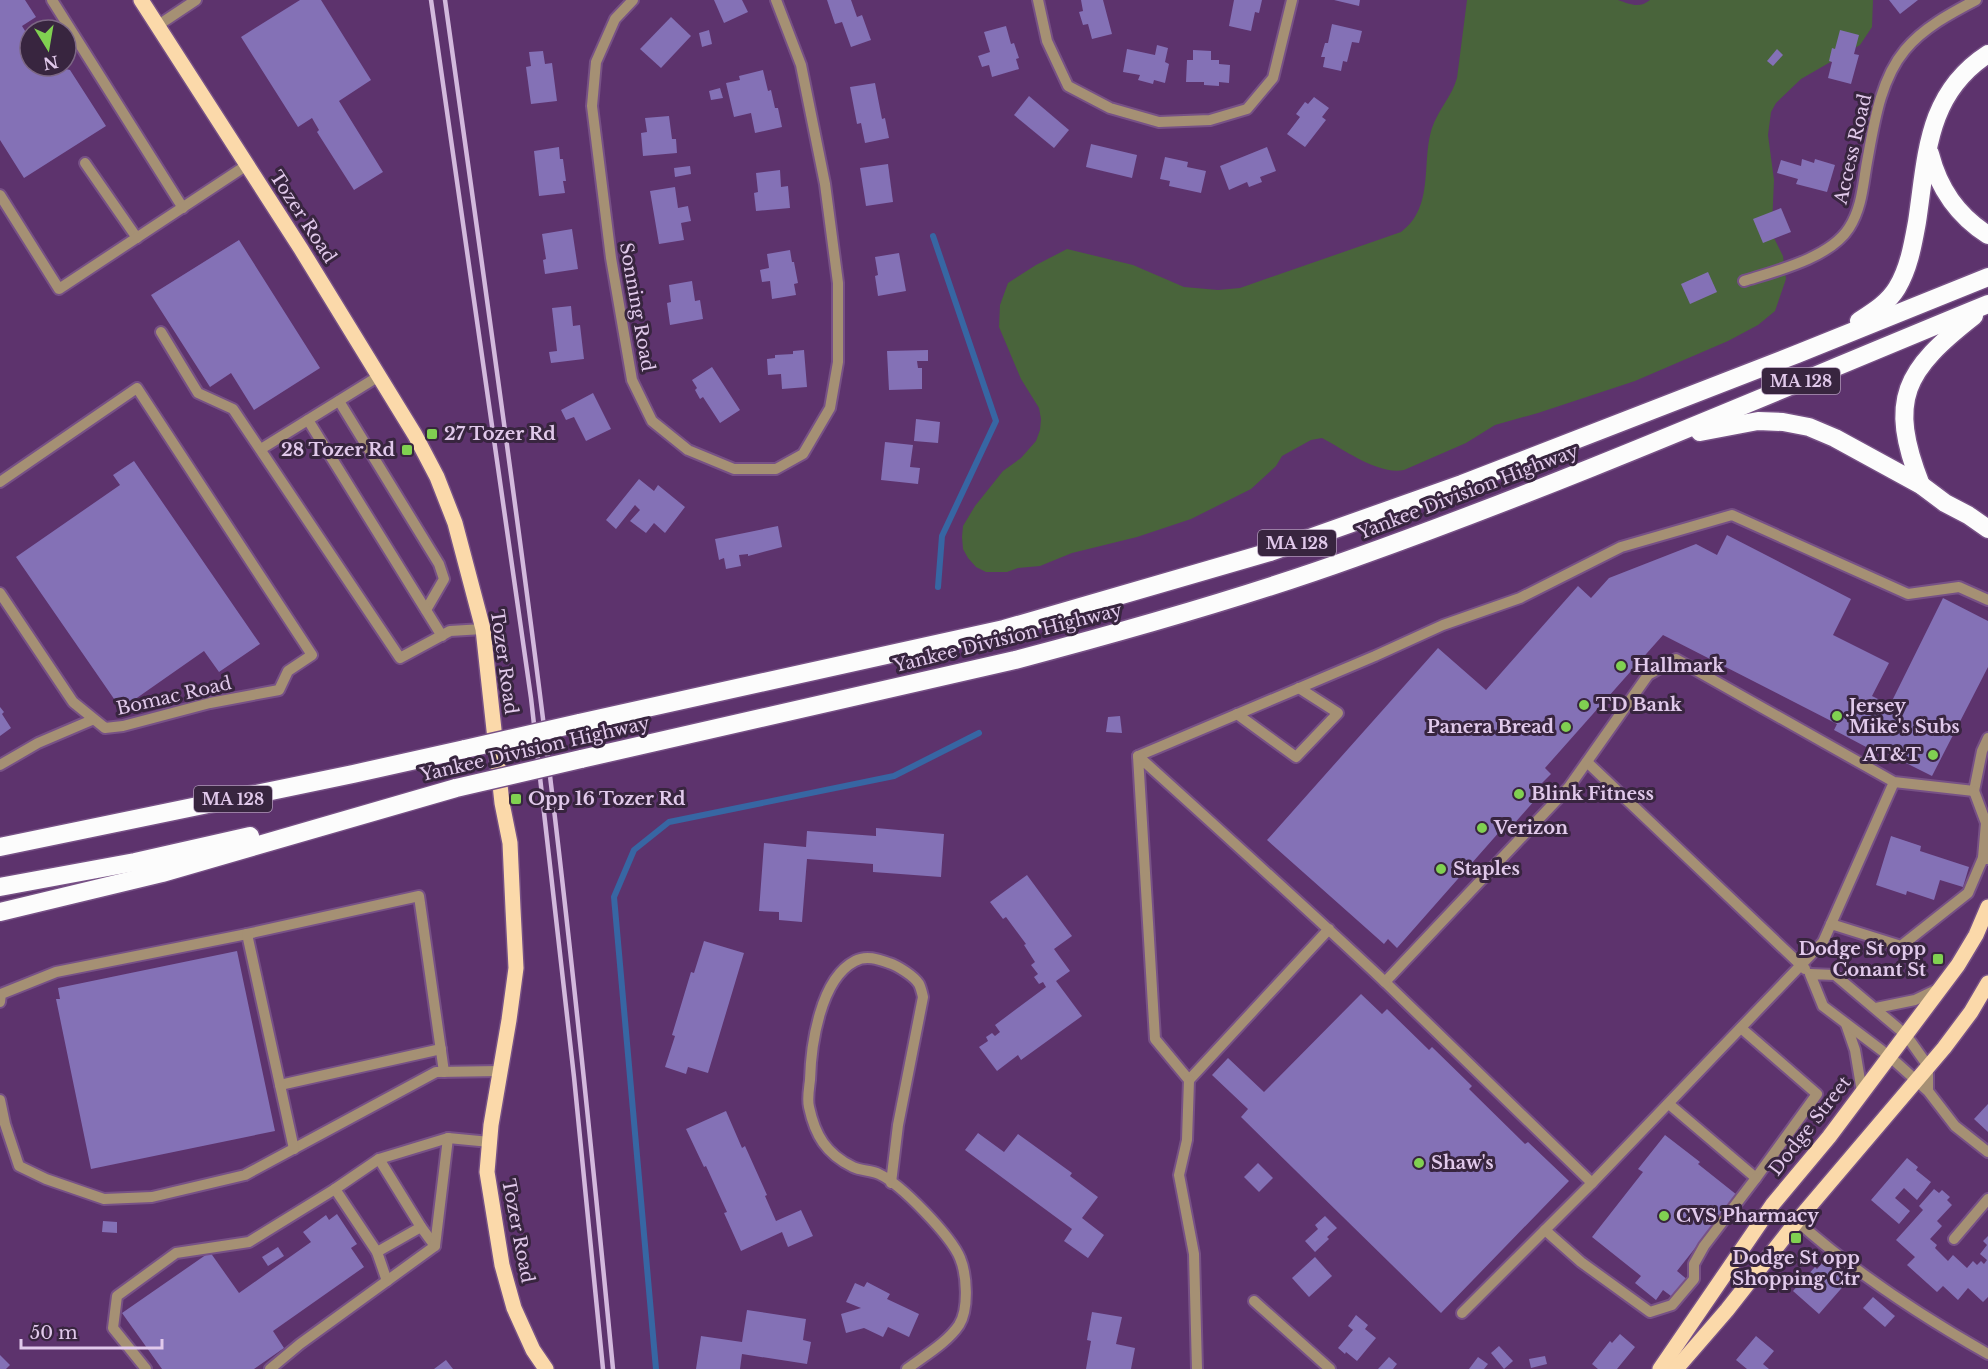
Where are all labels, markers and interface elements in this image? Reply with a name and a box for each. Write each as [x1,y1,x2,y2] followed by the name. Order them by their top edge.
[18,18,78,78] north arrow
[42,51,60,74] text: N
[1829,92,1876,207] street label: Access Road
[265,167,341,267] street label: Tozer Road
[615,241,659,373] street label: Sonning Road
[1762,368,1840,394] road number: MA 128
[444,423,556,445] place label: 27 Tozer Rd
[425,427,439,441] marker: 27 Tozer Rd
[281,439,396,461] place label: 28 Tozer Rd
[1354,440,1582,545] street label: Yankee Division Highway
[400,443,414,457] marker: 28 Tozer Rd
[1258,530,1336,556] road number: MA 128
[891,599,1125,677] street label: Yankee Division Highway
[486,608,522,716] street label: Tozer Road
[1633,655,1725,677] place label: Hallmark
[1614,659,1628,673] marker: Hallmark
[114,672,234,720] street label: Bomac Road
[1596,694,1683,716] place label: TD Bank
[1845,695,1960,738] place label: Jersey Mike's Subs
[1577,698,1591,712] marker: TD Bank
[1830,709,1844,723] marker: Jersey Mike's Subs
[417,712,652,786] street label: Yankee Division Highway
[1427,716,1554,738] place label: Panera Bread
[1559,720,1573,734] marker: Panera Bread
[1862,744,1921,766] place label: AT&T
[1926,748,1940,762] marker: AT&T
[1531,783,1654,805] place label: Blink Fitness
[194,786,272,812] road number: MA 128
[1512,787,1526,801] marker: Blink Fitness
[528,788,686,810] place label: Opp 16 Tozer Rd
[509,792,523,806] marker: Opp 16 Tozer Rd
[1493,817,1568,839] place label: Verizon
[1475,821,1489,835] marker: Verizon
[1453,858,1520,880] place label: Staples
[1434,862,1448,876] marker: Staples
[1798,938,1926,981] place label: Dodge St opp Conant St
[1931,952,1945,966] marker: Dodge St opp Conant St
[1764,1072,1856,1180] street label: Dodge Street
[1431,1152,1494,1174] place label: Shaw's
[1412,1156,1426,1170] marker: Shaw's
[497,1177,539,1285] street label: Tozer Road
[1676,1205,1819,1227] place label: CVS Pharmacy
[1657,1209,1671,1223] marker: CVS Pharmacy
[1789,1231,1803,1245] marker: Dodge St opp Shopping Ctr
[1732,1247,1860,1290] place label: Dodge St opp Shopping Ctr
[21,1312,162,1350] scale bar
[30,1322,78,1344] text: 50 m

